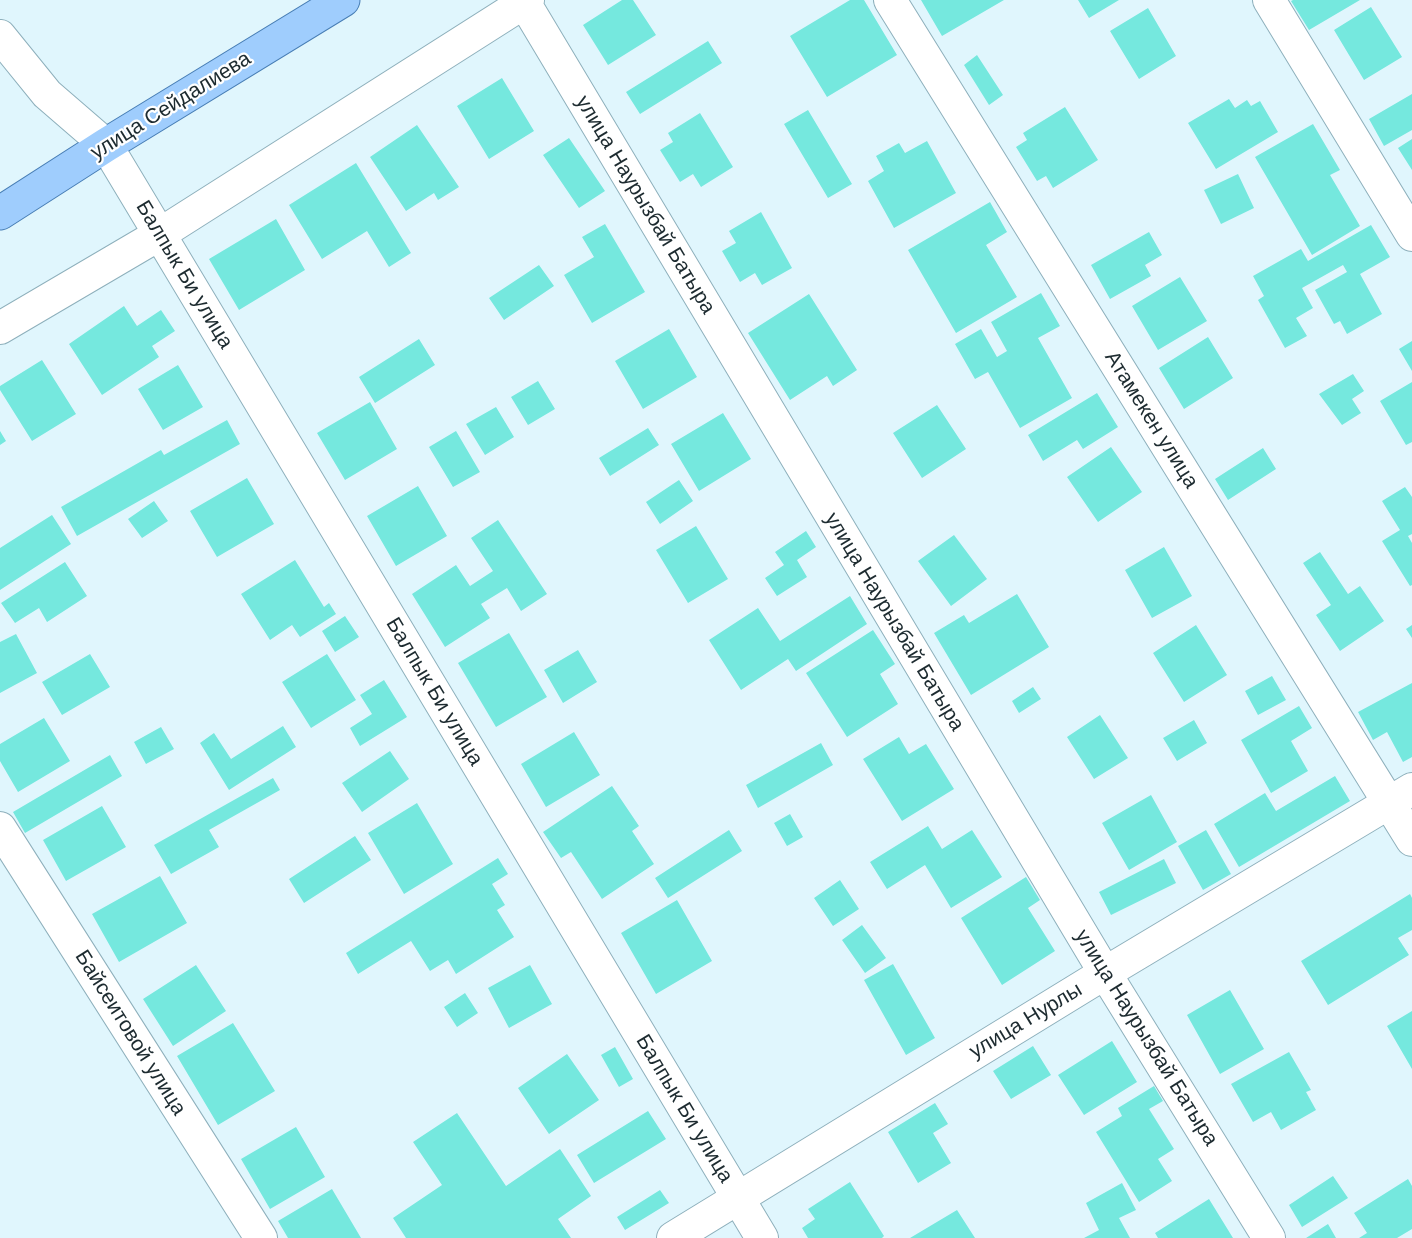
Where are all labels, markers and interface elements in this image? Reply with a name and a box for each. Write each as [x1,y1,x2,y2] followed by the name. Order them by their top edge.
[86,46,256,166] street label: улица Сейдалиева
[570,91,720,319] street label: улица Наурызбай Батыра
[130,196,238,354] street label: Балпык Би улица
[1099,347,1203,493] street label: Атамекен улица
[819,508,969,736] street label: улица Наурызбай Батыра
[380,613,488,771] street label: Балпык Би улица
[1069,925,1223,1151] street label: улица Наурызбай Батыра
[69,946,191,1120] street label: Байсеитовой улица
[965,977,1087,1065] street label: улица Нурлы
[630,1030,738,1188] street label: Балпык Би улица

